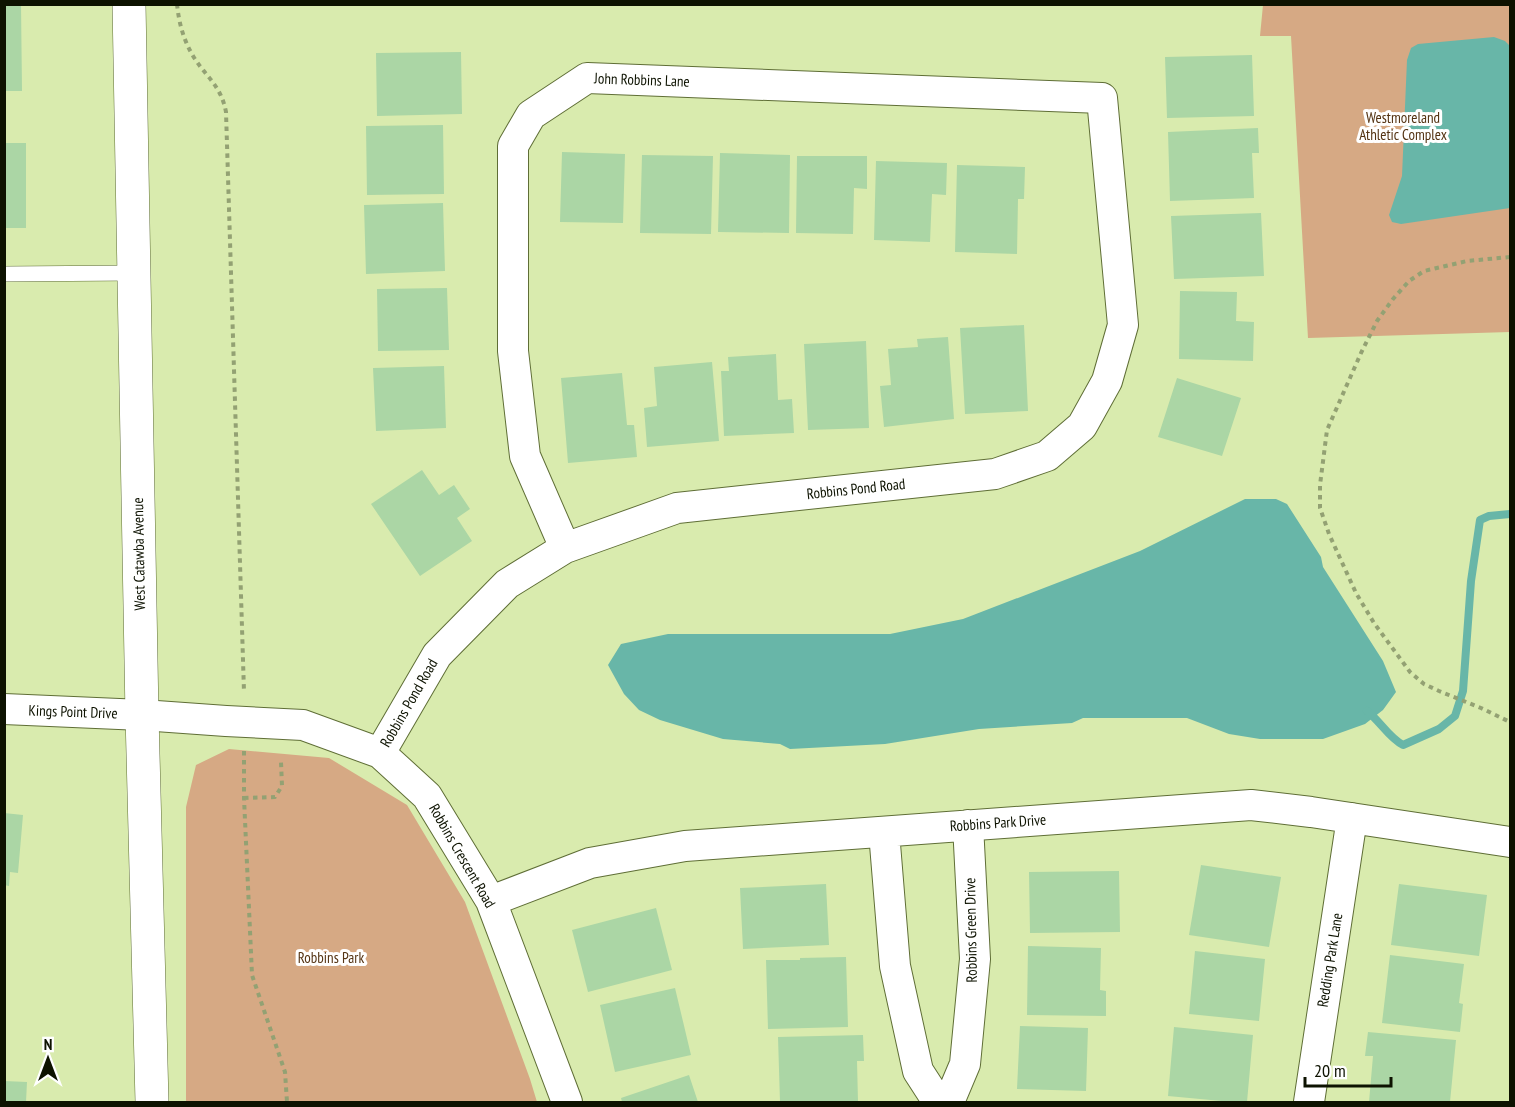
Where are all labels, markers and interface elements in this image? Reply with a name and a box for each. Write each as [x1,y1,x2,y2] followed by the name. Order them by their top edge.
[593,68,690,91] street label: John Robbins Lane
[1359,108,1447,144] park label: Westmoreland Athletic Complex
[806,474,906,503] street label: Robbins Pond Road
[128,497,149,611] street label: West Catawba Avenue
[376,655,442,750] street label: Robbins Pond Road
[28,700,118,723] street label: Kings Point Drive
[425,800,500,911] street label: Robbins Crescent Road
[949,810,1047,835] street label: Robbins Park Drive
[960,877,981,983] street label: Robbins Green Drive
[1313,911,1346,1008] street label: Redding Park Lane
[298,948,364,967] park label: Robbins Park
[18,1029,78,1089] north arrow
[44,1034,52,1054] text: N
[1305,1050,1390,1088] scale bar
[1314,1059,1346,1082] text: 20 m

